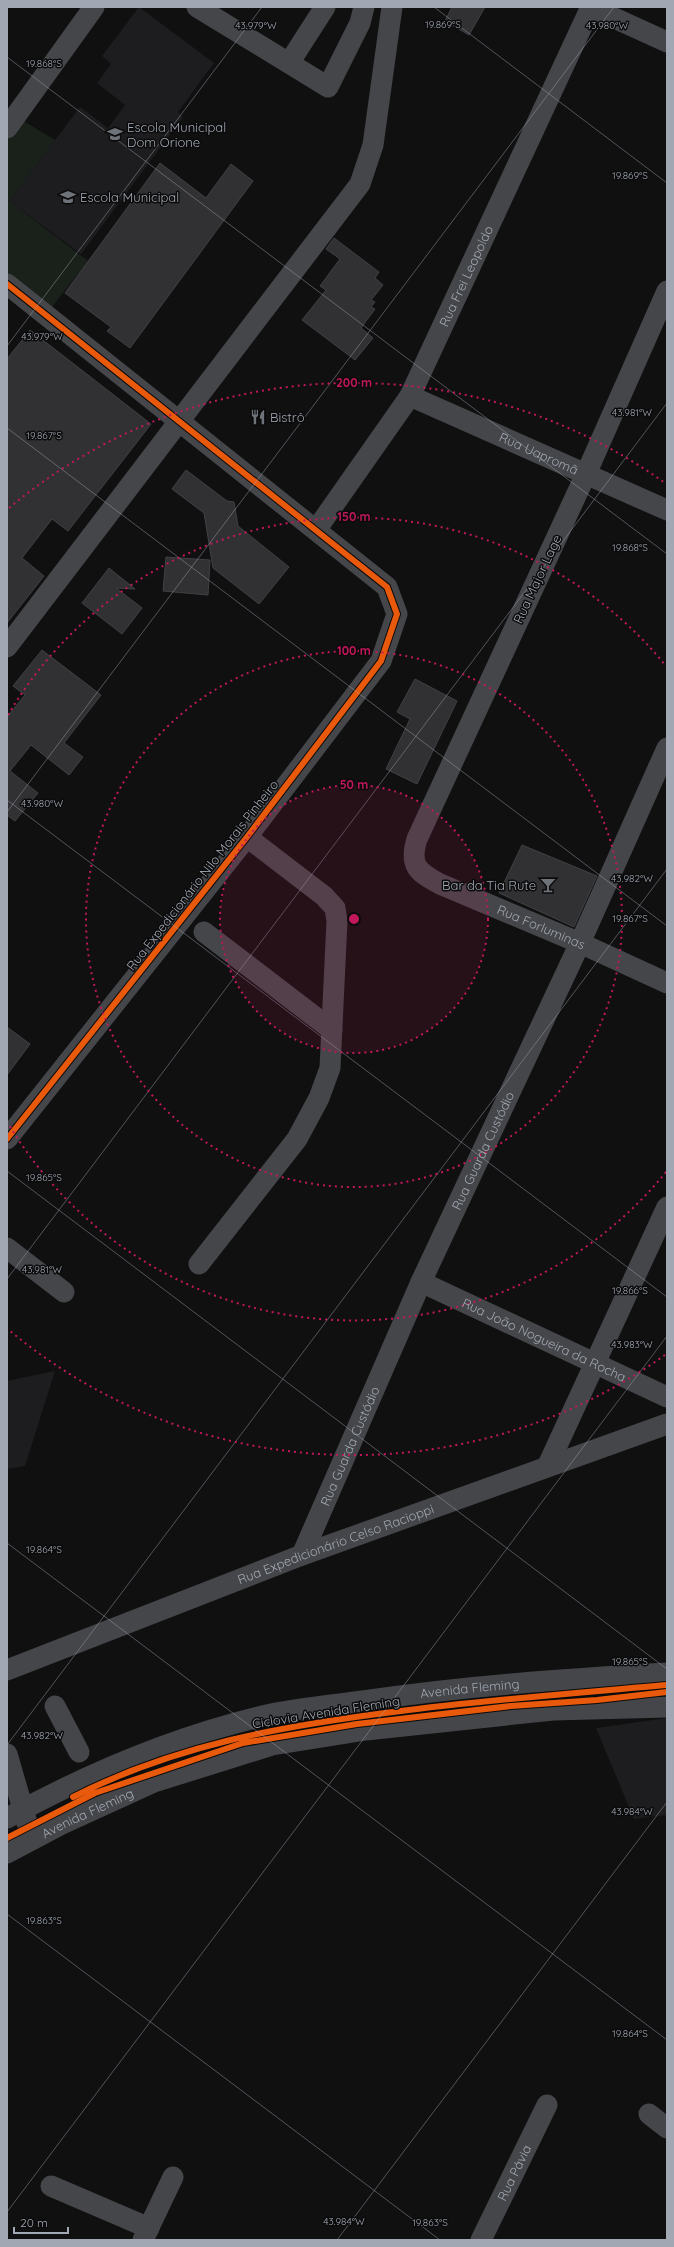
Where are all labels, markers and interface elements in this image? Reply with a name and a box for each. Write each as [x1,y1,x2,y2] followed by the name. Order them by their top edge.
[425,18,461,31] text: 19.869°S
[235,19,277,32] text: 43.979°W
[586,19,628,32] text: 43.980°W
[26,57,62,70] text: 19.868°S
[127,119,226,150] place label: Escola Municipal Dom Orione
[106,125,124,143] school or university icon: Escola Municipal Dom Orione
[612,169,648,182] text: 19.869°S
[59,188,77,206] school or university icon: Escola Municipal
[80,189,179,205] place label: Escola Municipal
[435,223,496,329] street label: Rua Frei Leopoldo
[21,330,63,343] text: 43.979°W
[336,375,372,390] text: 200 m
[612,406,652,419] text: 43.981°W
[249,408,267,426] restaurant icon: Bistrô
[270,409,305,425] place label: Bistrô
[26,429,62,442] text: 19.867°S
[497,429,581,478] street label: Rua Uapromã
[337,509,371,524] text: 150 m
[509,532,565,626] street label: Rua Major Lage
[612,541,648,554] text: 19.868°S
[337,643,371,658] text: 100 m
[123,776,281,973] street label: Rua Expedicionário Nilo Morais Pinheiro
[340,777,368,792] text: 50 m
[21,797,63,810] text: 43.980°W
[611,872,653,885] text: 43.982°W
[539,876,557,894] bar icon: Bar da Tia Rute
[442,877,536,893] place label: Bar da Tia Rute
[495,901,588,952] street label: Rua Forluminas
[347,912,361,926] centre of rings
[612,912,648,925] text: 19.867°S
[448,1089,517,1212] street label: Rua Guarda Custódio
[26,1171,62,1184] text: 19.865°S
[22,1263,62,1276] text: 43.981°W
[612,1284,648,1297] text: 19.866°S
[460,1294,629,1385] street label: Rua João Nogueira da Rocha
[611,1338,653,1351] text: 43.983°W
[317,1384,383,1508] street label: Rua Guarda Custódio
[235,1500,436,1587] street label: Rua Expedicionário Celso Racioppi
[26,1543,62,1556] text: 19.864°S
[612,1655,648,1668] text: 19.865°S
[419,1675,520,1701] street label: Avenida Fleming
[251,1692,401,1732] street label: Ciclovia Avenida Fleming
[21,1729,63,1742] text: 43.982°W
[39,1784,136,1841] street label: Avenida Fleming
[611,1805,653,1818] text: 43.984°W
[26,1914,62,1927] text: 19.863°S
[612,2027,648,2040] text: 19.864°S
[493,2142,534,2203] street label: Rua Pávia
[14,2209,68,2235] scale bar
[20,2215,48,2230] text: 20 m
[323,2215,365,2228] text: 43.984°W
[412,2216,448,2229] text: 19.863°S

